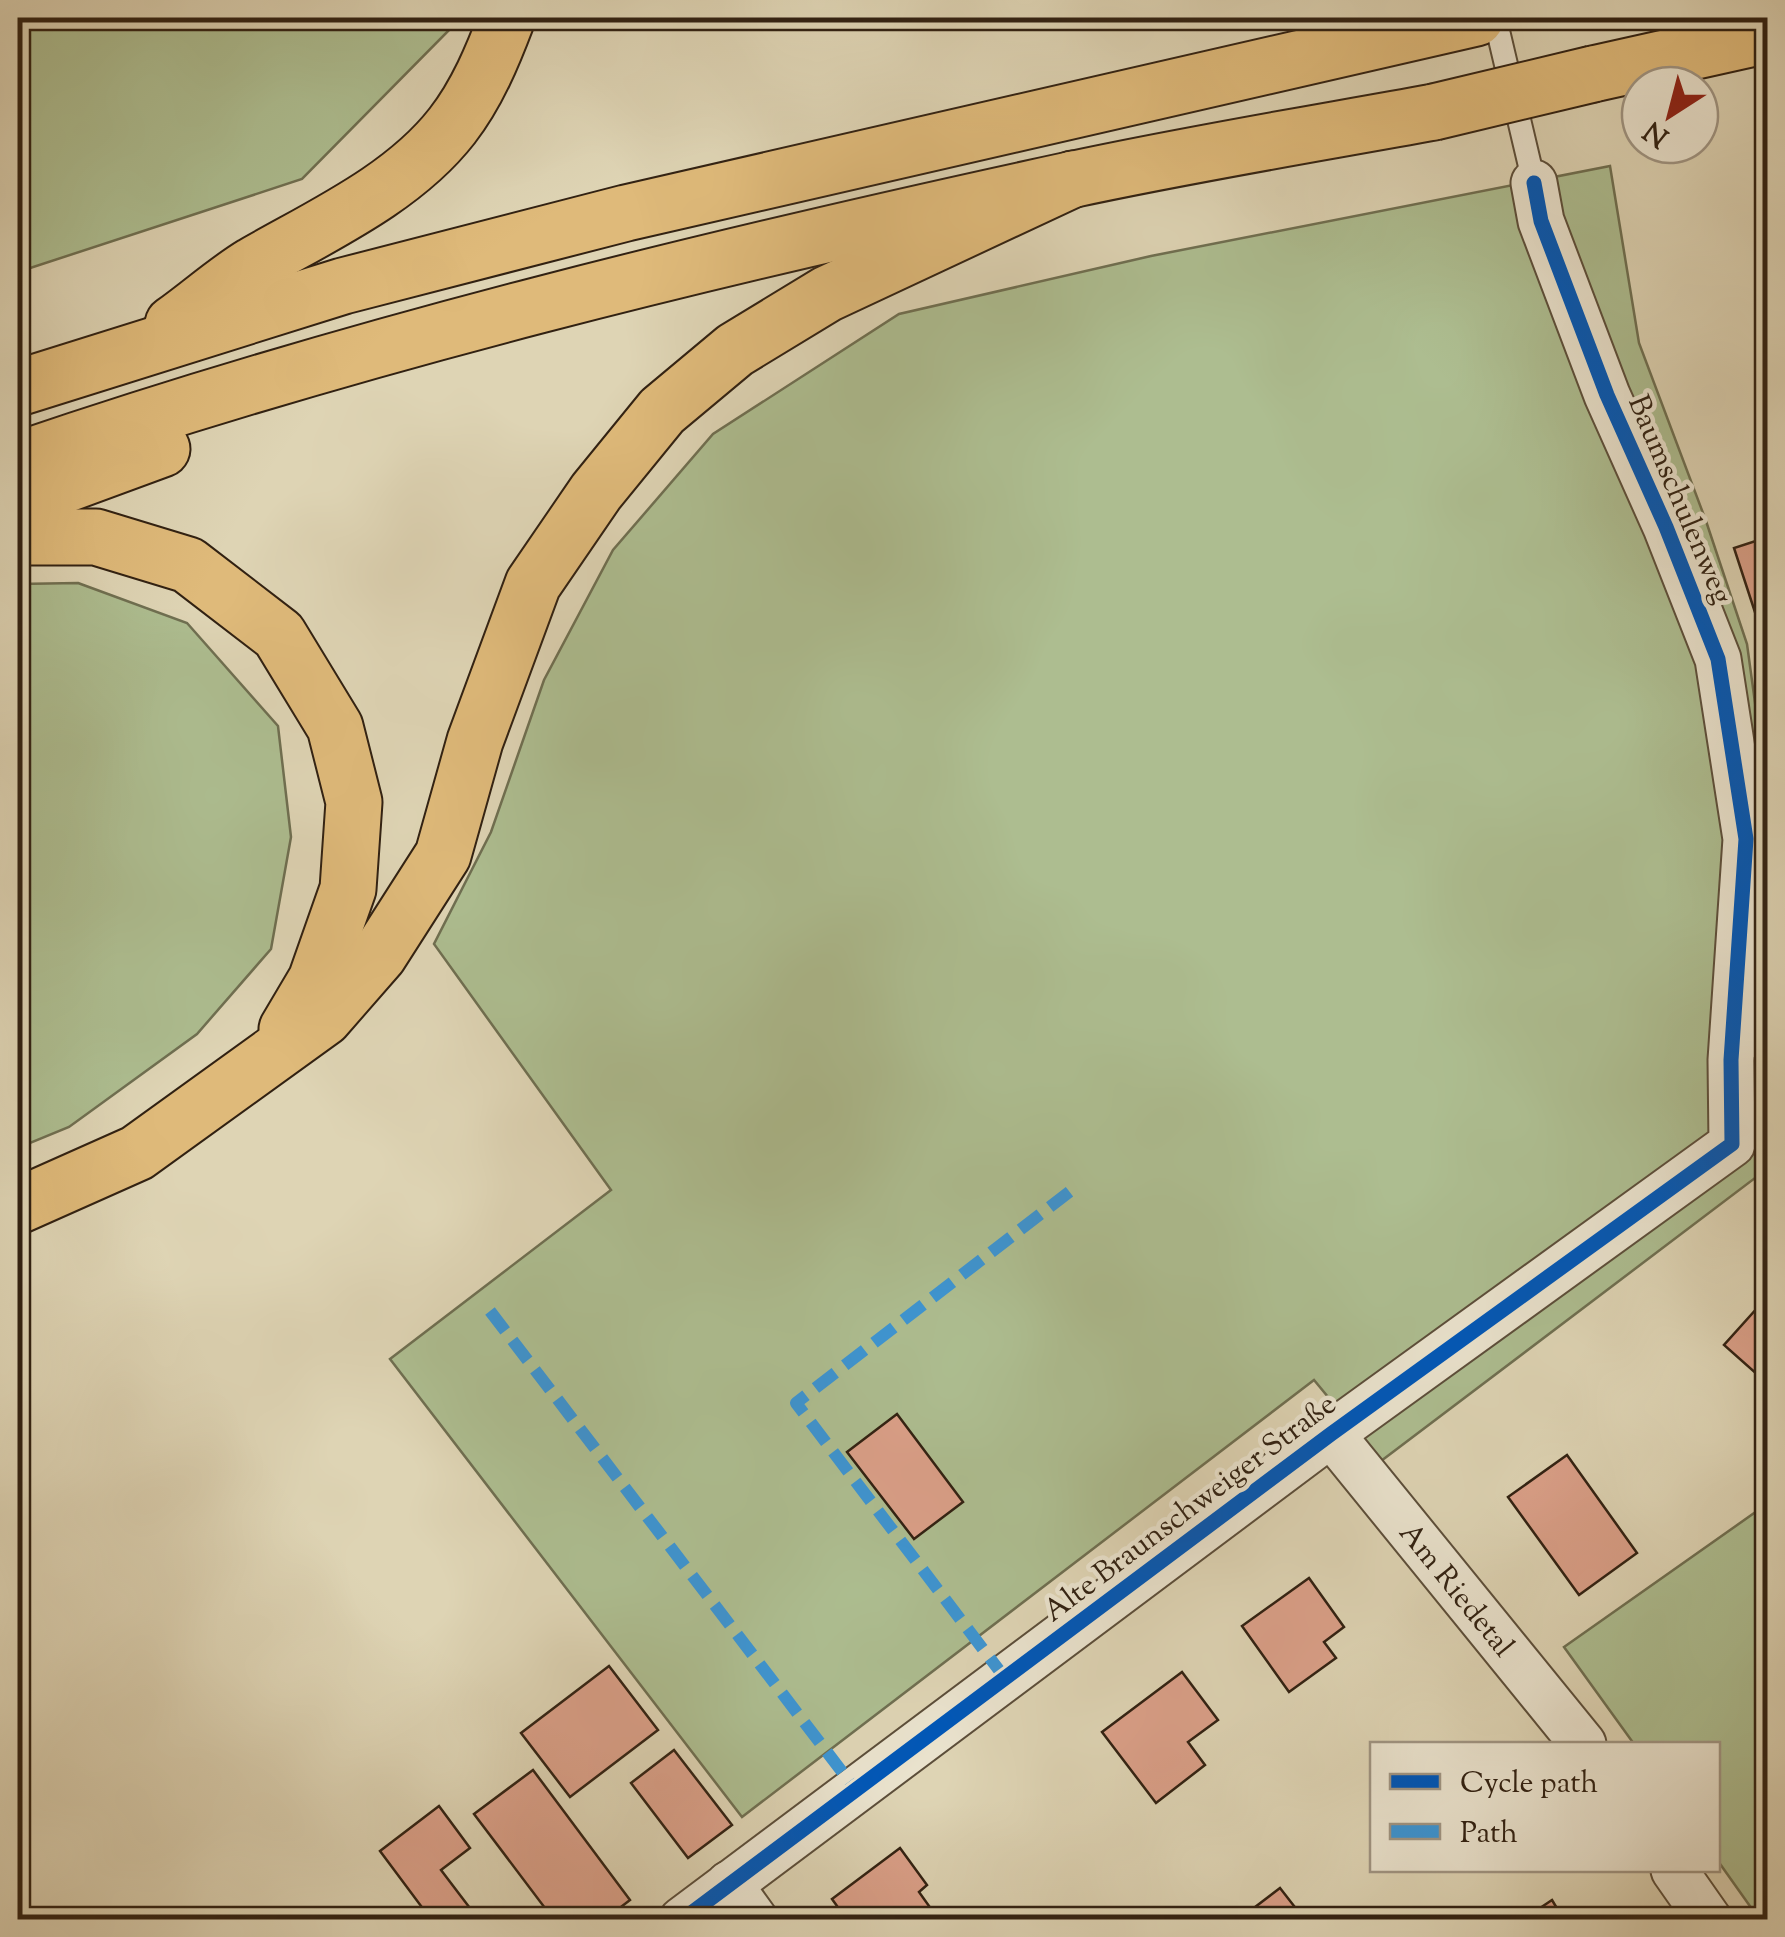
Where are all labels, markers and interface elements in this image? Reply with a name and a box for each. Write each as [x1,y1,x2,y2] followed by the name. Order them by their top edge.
[1620,65,1720,165] north arrow
[1636,110,1678,156] text: N
[1615,389,1742,611] street label: Baumschulenweg
[1035,1384,1346,1634] street label: Alte Braunschweiger Straße
[1387,1514,1523,1667] street label: Am Riedetal
[1370,1742,1720,1872] legend
[1460,1763,1598,1806] text: Cycle path
[1460,1813,1518,1856] text: Path

